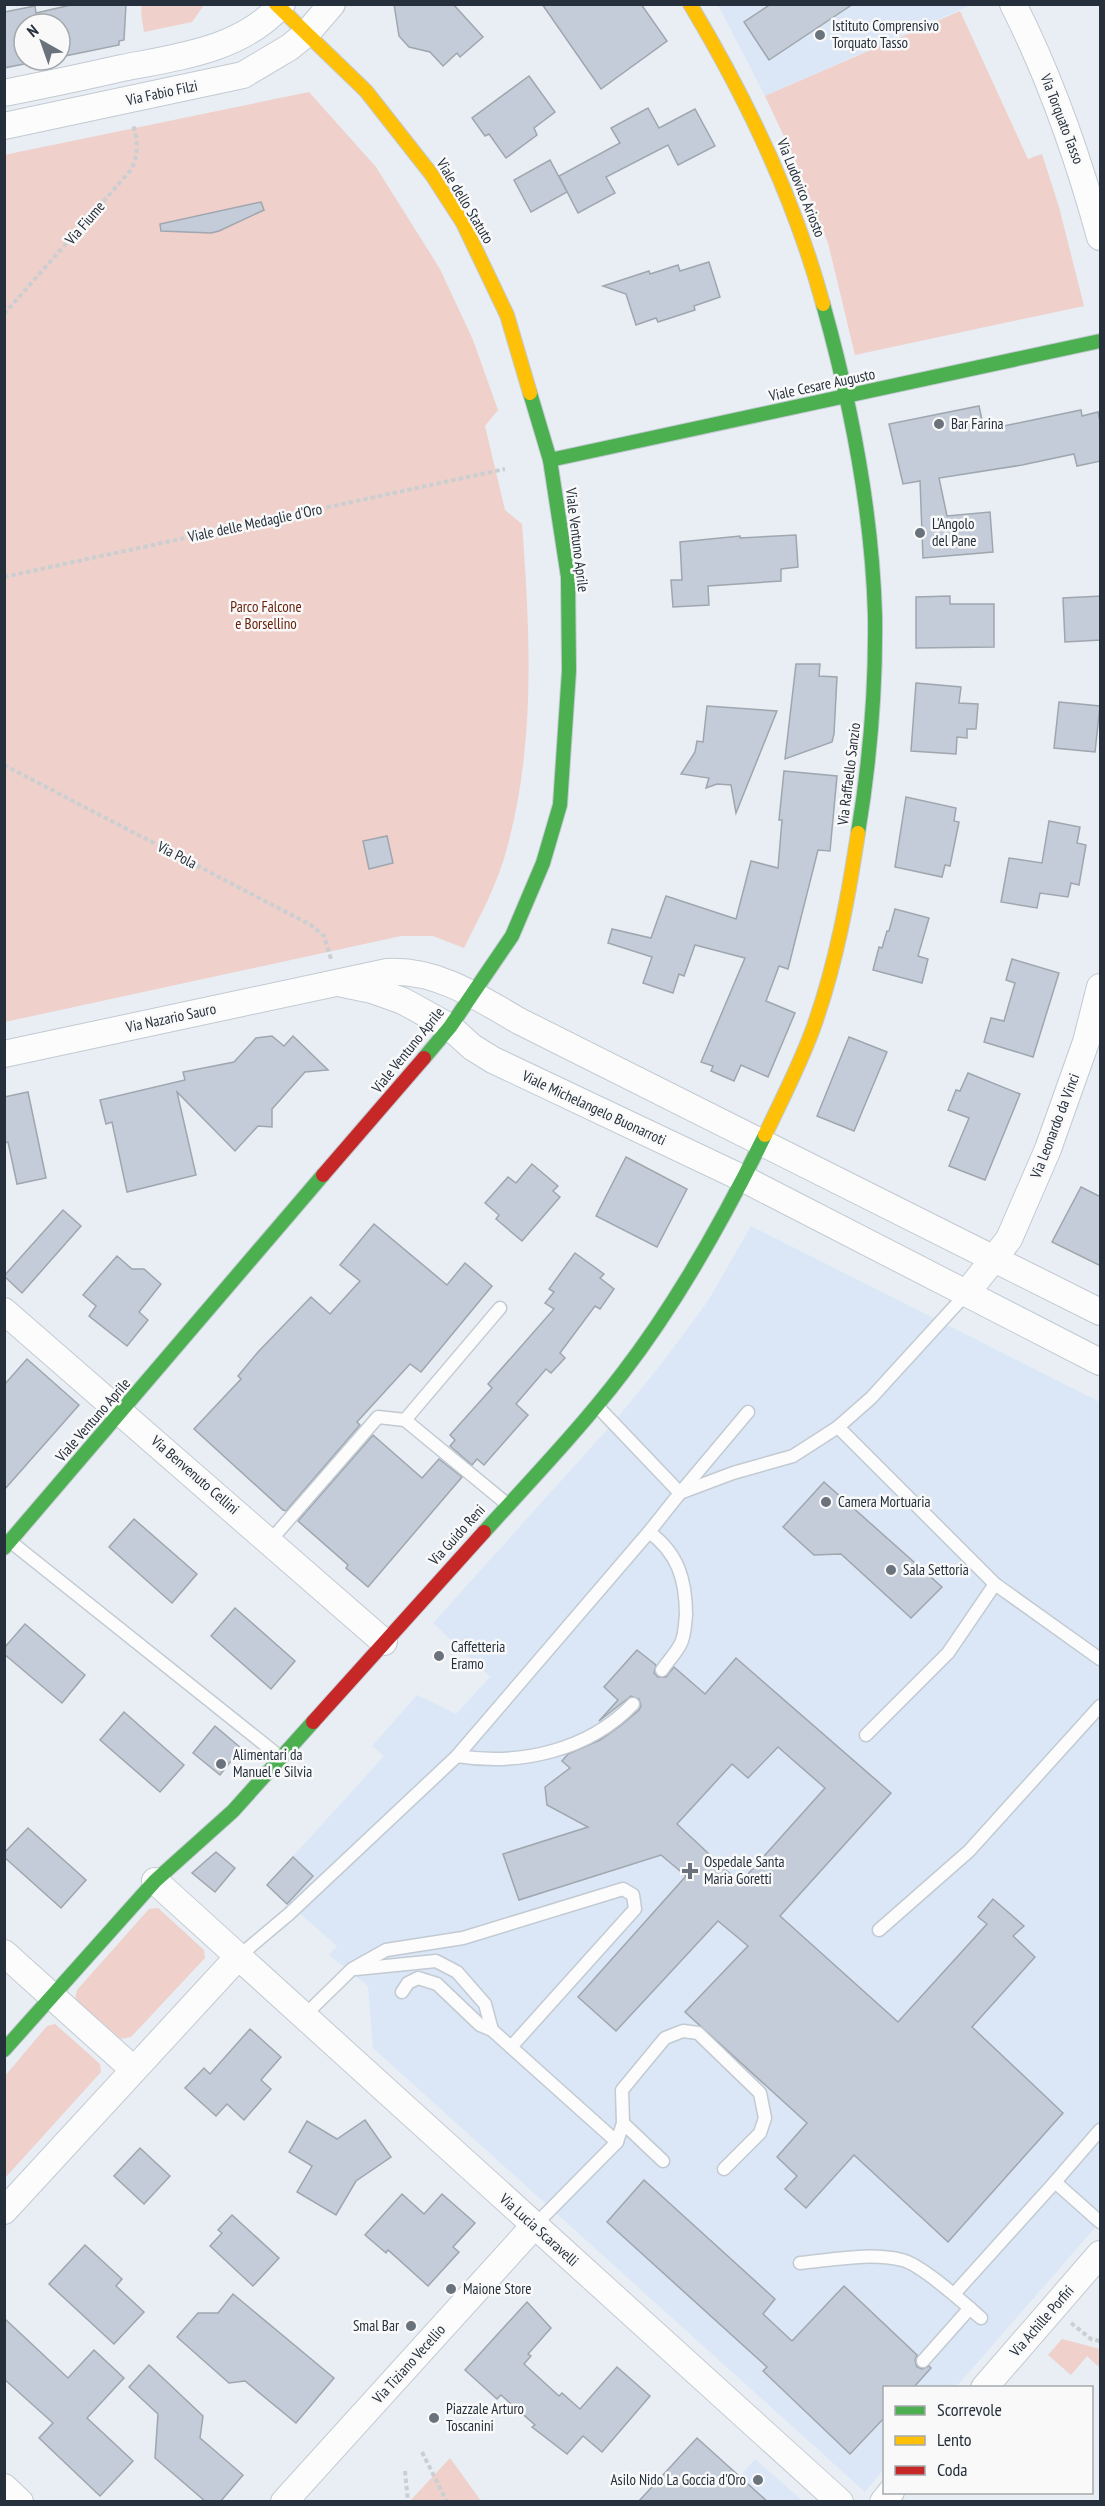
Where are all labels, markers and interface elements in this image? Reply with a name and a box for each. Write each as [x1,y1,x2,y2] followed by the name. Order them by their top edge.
[12,12,72,72] north arrow
[832,16,939,52] place label: Istituto Comprensivo Torquato Tasso
[23,20,42,41] text: N
[813,28,827,42] marker: Istituto Comprensivo Torquato Tasso
[1036,70,1088,167] street label: Via Torquato Tasso
[123,76,199,110] street label: Via Fabio Filzi
[773,135,830,240] street label: Via Ludovico Ariosto
[432,154,498,247] street label: Viale dello Statuto
[60,197,109,249] street label: Via Fiume
[766,364,877,405] street label: Viale Cesare Augusto
[951,414,1004,433] place label: Bar Farina
[932,417,946,431] marker: Bar Farina
[562,486,593,593] street label: Viale Ventuno Aprile
[185,499,324,546] street label: Viale delle Medaglie d'Oro
[932,514,977,550] place label: L'Angolo del Pane
[913,526,927,540] marker: L'Angolo del Pane
[230,597,302,633] park label: Parco Falcone e Borsellino
[833,722,864,827] street label: Via Raffaello Sanzio
[153,836,200,872] street label: Via Pola
[123,999,218,1037] street label: Via Nazario Sauro
[367,1003,448,1097] street label: Viale Ventuno Aprile
[518,1065,669,1149] street label: Viale Michelangelo Buonarroti
[1025,1071,1083,1182] street label: Via Leonardo da Vinci
[50,1374,134,1466] street label: Viale Ventuno Aprile
[147,1430,243,1518] street label: Via Benvenuto Cellini
[838,1492,930,1511] place label: Camera Mortuaria
[819,1495,833,1509] marker: Camera Mortuaria
[424,1500,489,1570] street label: Via Guido Reni
[903,1560,969,1579] place label: Sala Settoria
[884,1563,898,1577] marker: Sala Settoria
[451,1637,505,1673] place label: Caffetteria Eramo
[432,1649,446,1663] marker: Caffetteria Eramo
[233,1745,312,1781] place label: Alimentari da Manuel e Silvia
[214,1757,228,1771] marker: Alimentari da Manuel e Silvia
[704,1852,785,1888] place label: Ospedale Santa Maria Goretti
[681,1862,699,1880] marker: Ospedale Santa Maria Goretti
[495,2189,583,2270] street label: Via Lucia Scaravelli
[463,2279,531,2298] place label: Maione Store
[1005,2281,1078,2361] street label: Via Achille Porfiri
[444,2282,458,2296] marker: Maione Store
[353,2316,400,2335] place label: Smal Bar
[404,2319,418,2333] marker: Smal Bar
[368,2320,449,2408] street label: Via Tiziano Vecellio
[883,2386,1093,2494] legend
[937,2398,1002,2421] text: Scorrevole
[446,2399,524,2435] place label: Piazzale Arturo Toscanini
[427,2411,441,2425] marker: Piazzale Arturo Toscanini
[937,2428,972,2451] text: Lento
[937,2458,968,2481] text: Coda
[610,2470,746,2489] place label: Asilo Nido La Goccia d'Oro
[751,2473,765,2487] marker: Asilo Nido La Goccia d'Oro

